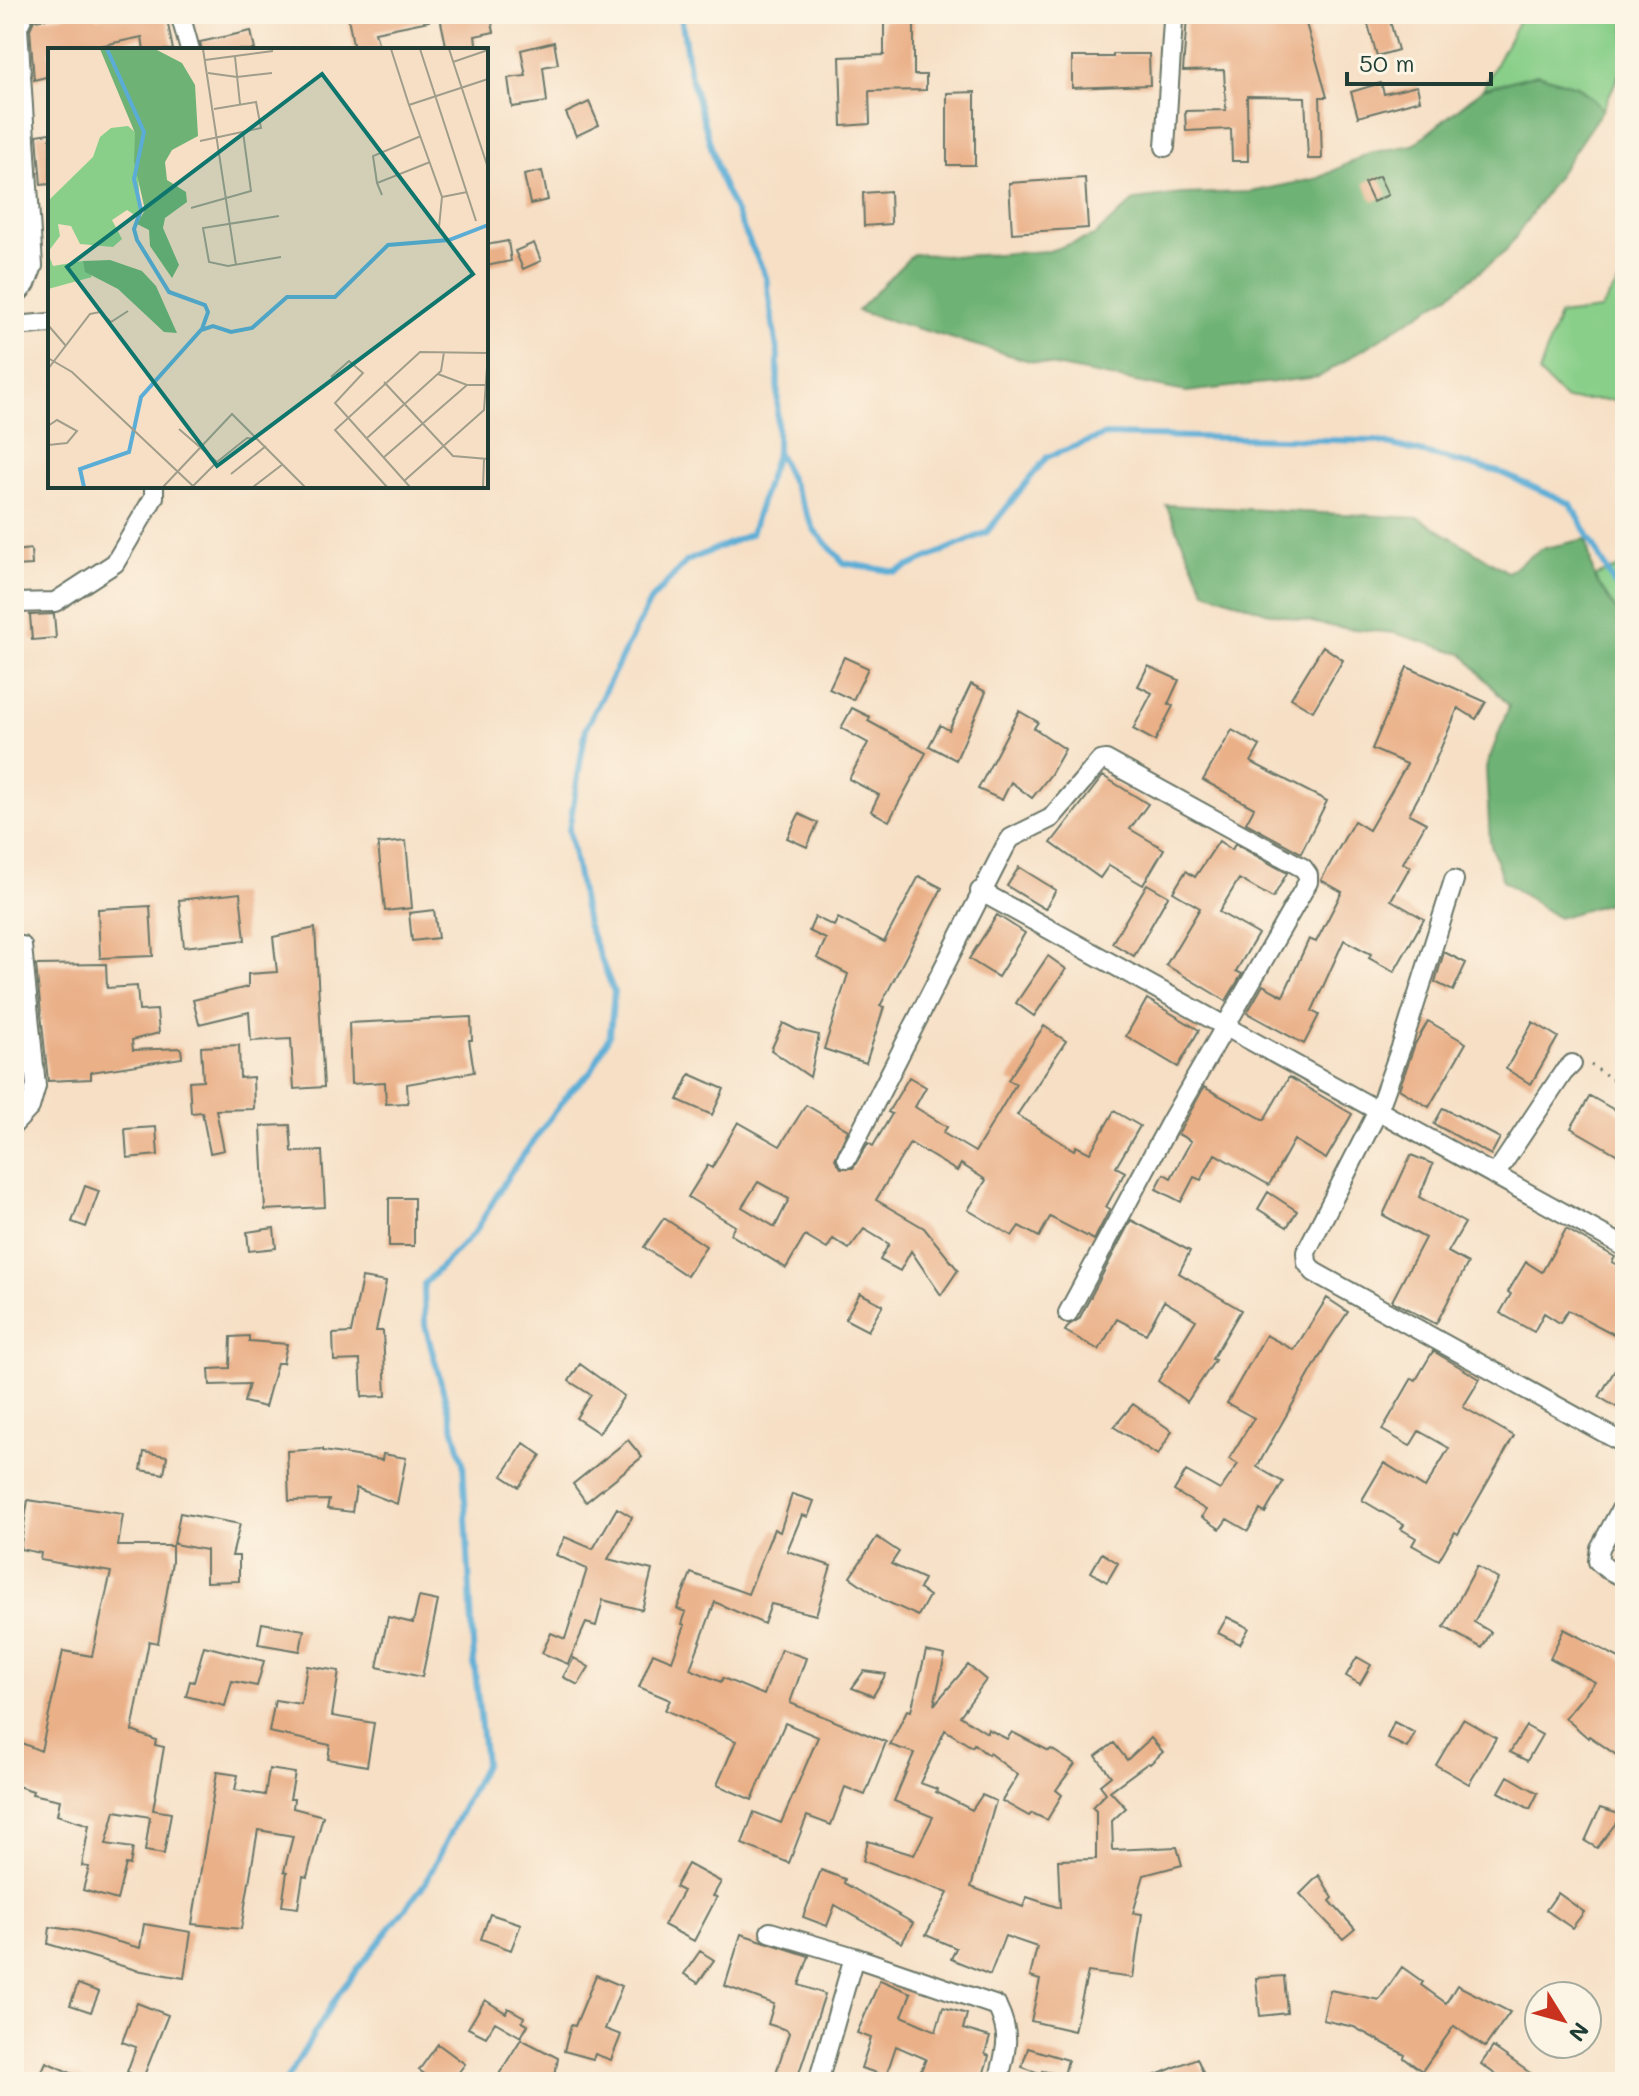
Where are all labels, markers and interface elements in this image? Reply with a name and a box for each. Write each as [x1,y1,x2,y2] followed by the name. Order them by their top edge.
[1347,36,1491,86] scale bar
[1359,47,1415,78] text: 50 m
[48,48,488,488] inset map
[1523,1980,1603,2060] north arrow
[1563,2017,1596,2048] text: N

